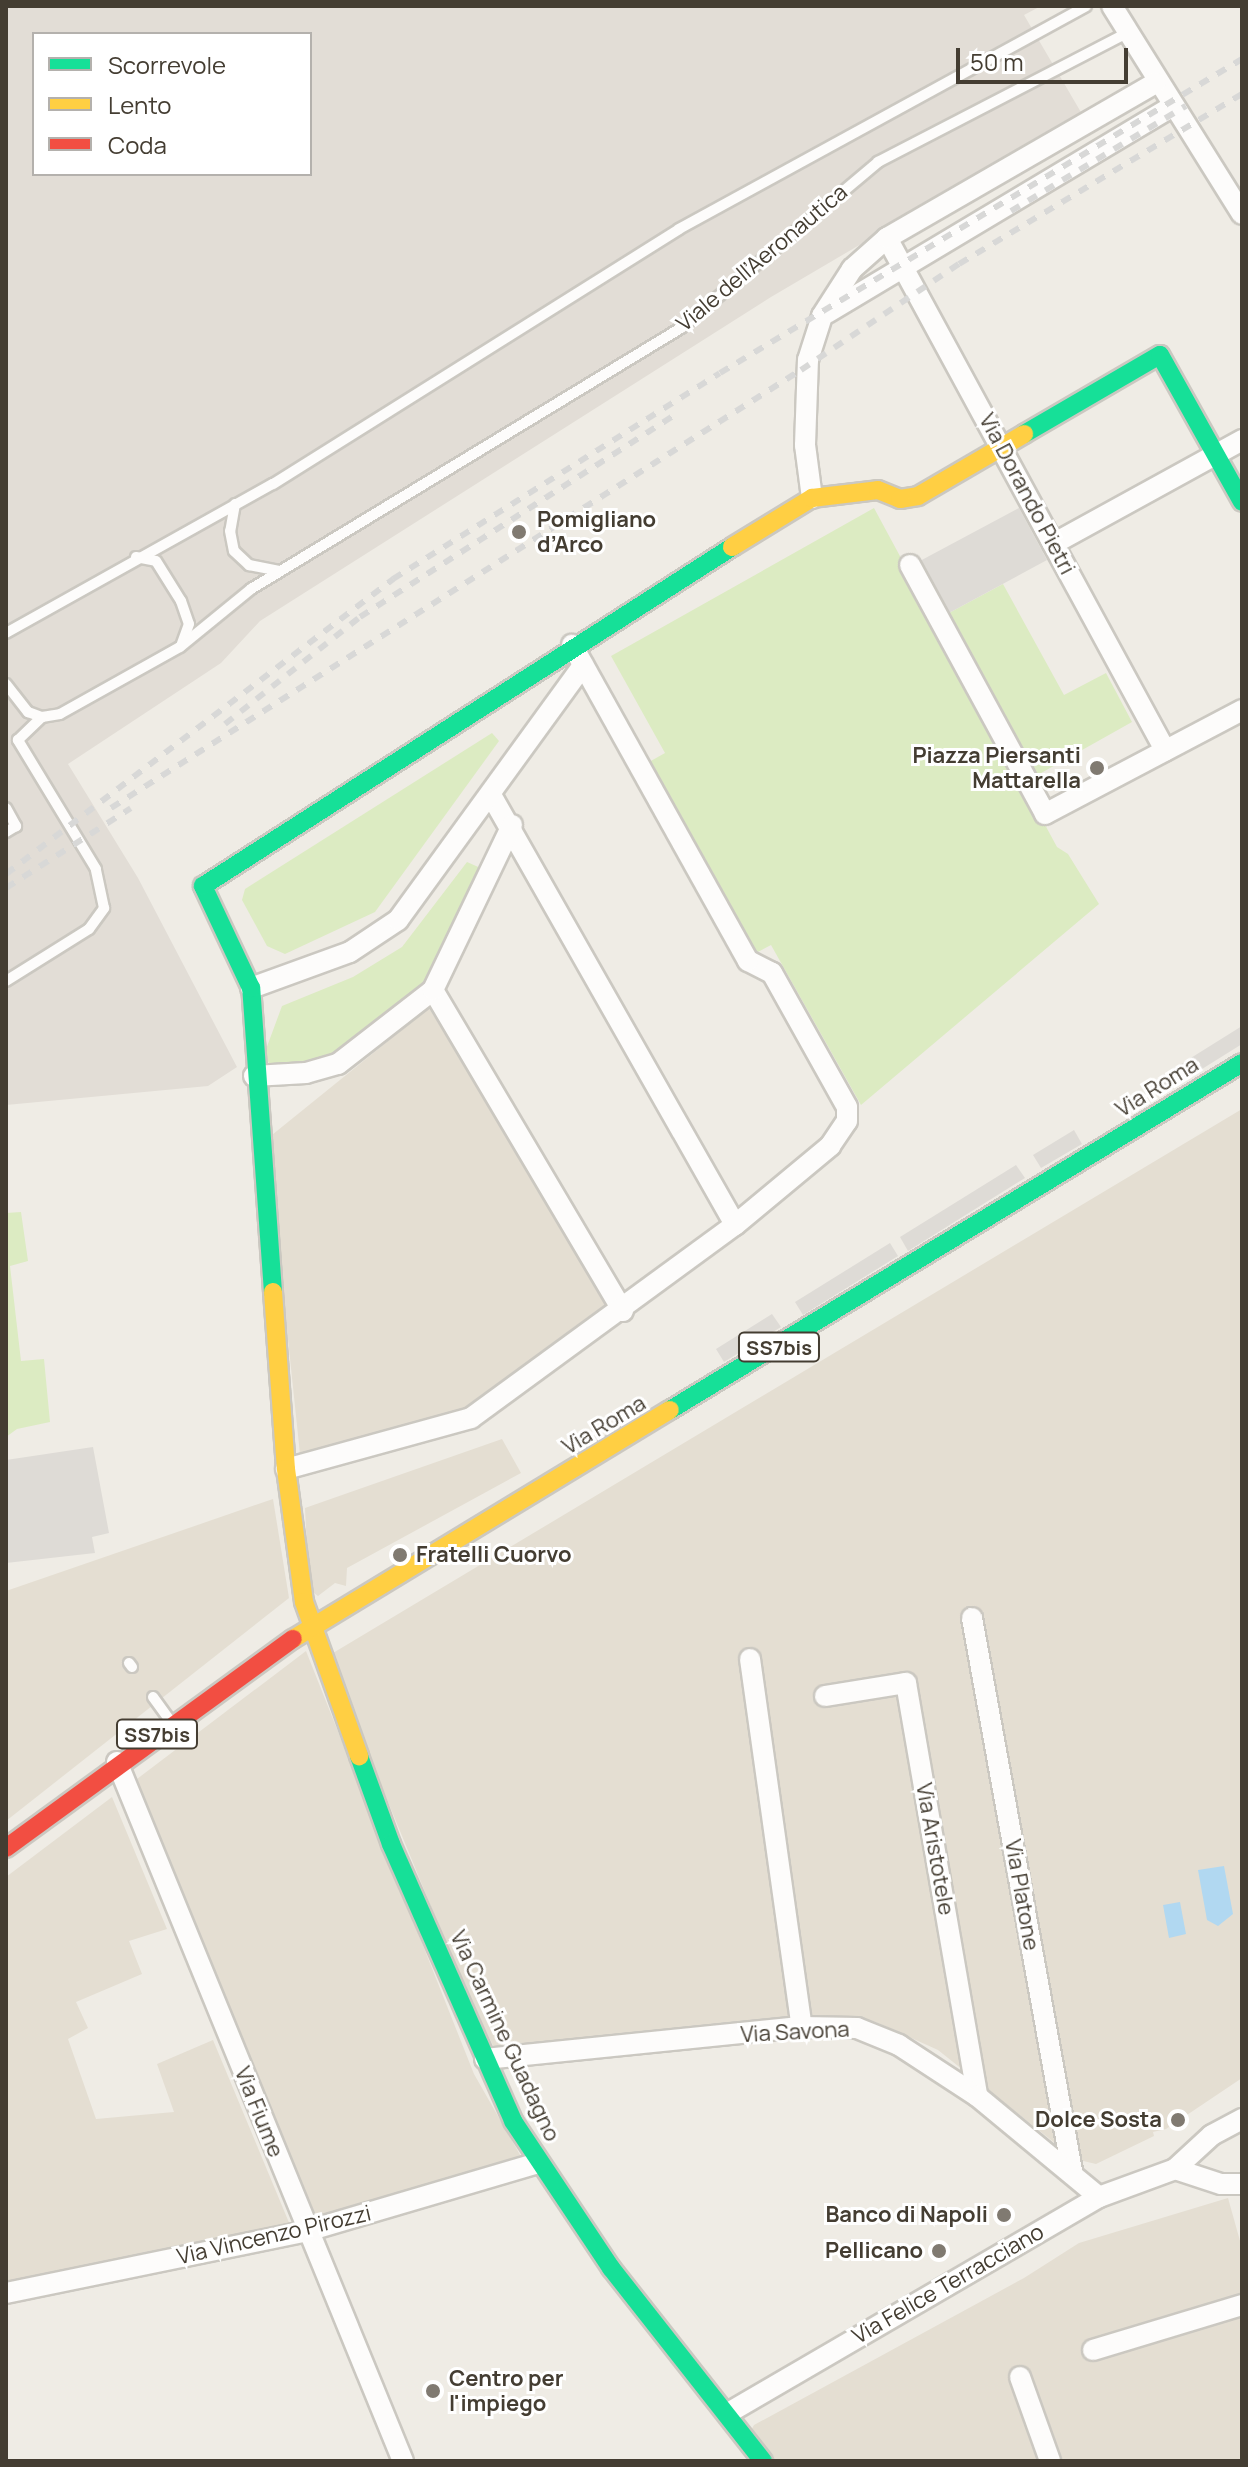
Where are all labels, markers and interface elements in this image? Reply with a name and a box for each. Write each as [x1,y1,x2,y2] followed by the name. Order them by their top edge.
[32,32,312,176] legend
[960,32,1132,82] scale bar
[970,45,1024,78] text: 50 m
[108,48,226,81] text: Scorrevole
[108,88,172,121] text: Lento
[108,128,167,161] text: Coda
[671,179,853,337] street label: Viale dell’Aeronautica
[973,409,1081,579] street label: Via Dorando Pietri
[537,506,656,558] place label: Pomigliano d’Arco
[508,521,530,543] marker: Pomigliano d’Arco
[912,742,1081,794] place label: Piazza Piersanti Mattarella
[1088,759,1106,777] marker: Piazza Piersanti Mattarella
[1111,1051,1203,1123] street label: Via Roma
[737,1331,821,1363] road number: SS7bis
[558,1390,650,1460] street label: Via Roma
[416,1542,571,1568] place label: Fratelli Cuorvo
[391,1546,409,1564] marker: Fratelli Cuorvo
[115,1718,199,1750] road number: SS7bis
[910,1781,960,1917] street label: Via Aristotele
[999,1837,1045,1953] street label: Via Platone
[445,1926,565,2146] street label: Via Carmine Guadagno
[740,2016,850,2048] street label: Via Savona
[229,2063,289,2161] street label: Via Fiume
[1035,2107,1162,2133] place label: Dolce Sosta
[1169,2111,1187,2129] marker: Dolce Sosta
[174,2200,374,2270] street label: Via Vincenzo Pirozzi
[825,2202,988,2228] place label: Banco di Napoli
[995,2206,1013,2224] marker: Banco di Napoli
[848,2218,1048,2350] street label: Via Felice Terracciano
[825,2238,923,2264] place label: Pellicano
[930,2242,948,2260] marker: Pellicano
[449,2365,564,2416] place label: Centro per l'impiego
[424,2382,442,2400] marker: Centro per l'impiego

